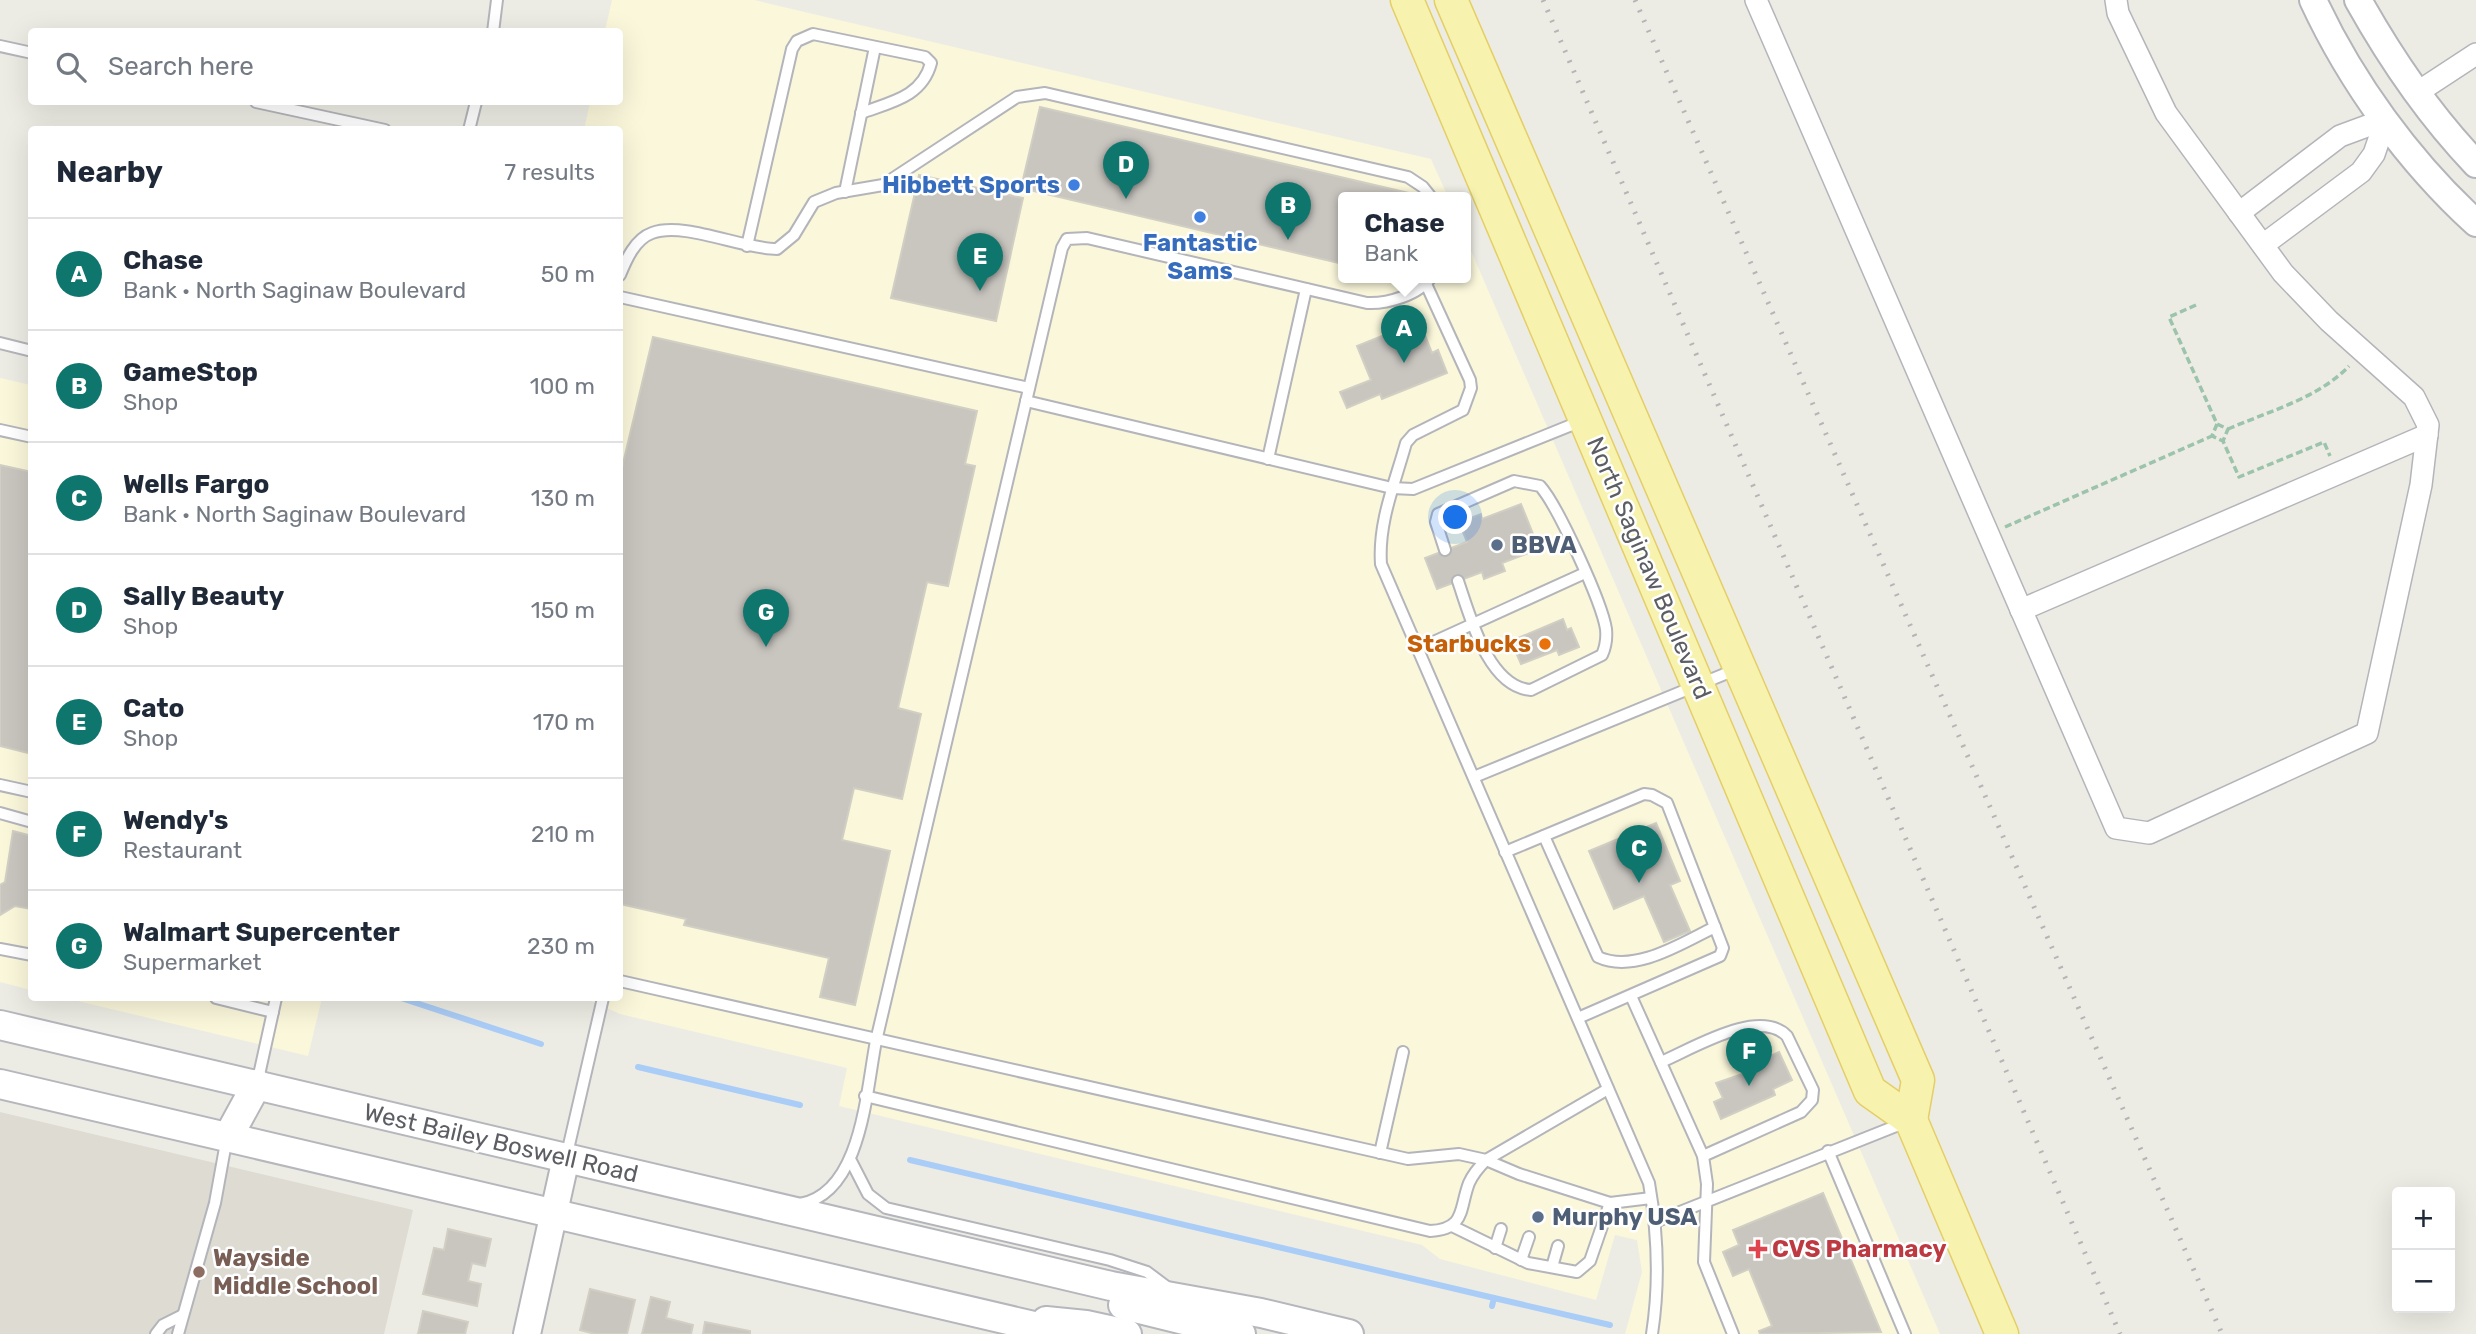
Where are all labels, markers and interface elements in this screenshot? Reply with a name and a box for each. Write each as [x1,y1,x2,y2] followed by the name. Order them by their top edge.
[28,28,623,105] search box
[52,48,90,86] icon: search
[108,51,254,82] text: Search here
[1103,141,1149,199] pin: D
[56,154,163,190] text: Nearby
[504,158,595,186] text: 7 results
[882,171,1060,199] place label: Hibbett Sports
[1066,177,1082,193] marker: Hibbett Sports
[1265,182,1311,240] pin: B
[1338,192,1471,283] popup
[1364,208,1445,239] text: Chase
[1192,209,1208,225] marker: Fantastic Sams
[1143,229,1257,285] place label: Fantastic Sams
[957,233,1003,291] pin: E
[1364,239,1418,267] text: Bank
[123,245,203,276] text: Chase
[71,260,87,288] text: A
[541,260,595,288] text: 50 m
[123,276,466,304] text: Bank · North Saginaw Boulevard
[1381,305,1427,363] pin: A
[123,357,258,388] text: GameStop
[71,372,87,400] text: B
[530,372,595,400] text: 100 m
[123,388,178,416] text: Shop
[1581,433,1717,703] street label: North Saginaw Boulevard
[123,469,269,500] text: Wells Fargo
[71,484,87,512] text: C
[531,484,595,512] text: 130 m
[123,500,466,528] text: Bank · North Saginaw Boulevard
[1438,500,1472,534] your location
[1511,531,1577,559] place label: BBVA
[1489,537,1505,553] marker: BBVA
[123,581,284,612] text: Sally Beauty
[743,589,789,647] pin: G
[71,596,87,624] text: D
[531,596,595,624] text: 150 m
[123,612,178,640] text: Shop
[1407,630,1531,658] place label: Starbucks
[1537,636,1553,652] marker: Starbucks
[123,693,185,724] text: Cato
[72,708,86,736] text: E
[533,708,595,736] text: 170 m
[123,724,178,752] text: Shop
[123,805,228,836] text: Wendy's
[72,820,86,848] text: F
[531,820,595,848] text: 210 m
[1616,825,1662,883] pin: C
[123,836,242,864] text: Restaurant
[123,917,400,948] text: Walmart Supercenter
[71,932,87,960] text: G
[527,932,595,960] text: 230 m
[123,948,261,976] text: Supermarket
[1726,1028,1772,1086] pin: F
[361,1098,641,1188] street label: West Bailey Boswell Road
[2392,1187,2455,1313] map controls
[2392,1187,2455,1250] button: +
[1552,1203,1698,1231] place label: Murphy USA
[1530,1209,1546,1225] marker: Murphy USA
[1772,1235,1947,1263] place label: CVS Pharmacy
[1750,1241,1766,1257] marker: CVS Pharmacy
[213,1244,378,1300] place label: Wayside Middle School
[2392,1250,2455,1313] button: −
[191,1264,207,1280] marker: Wayside Middle School

